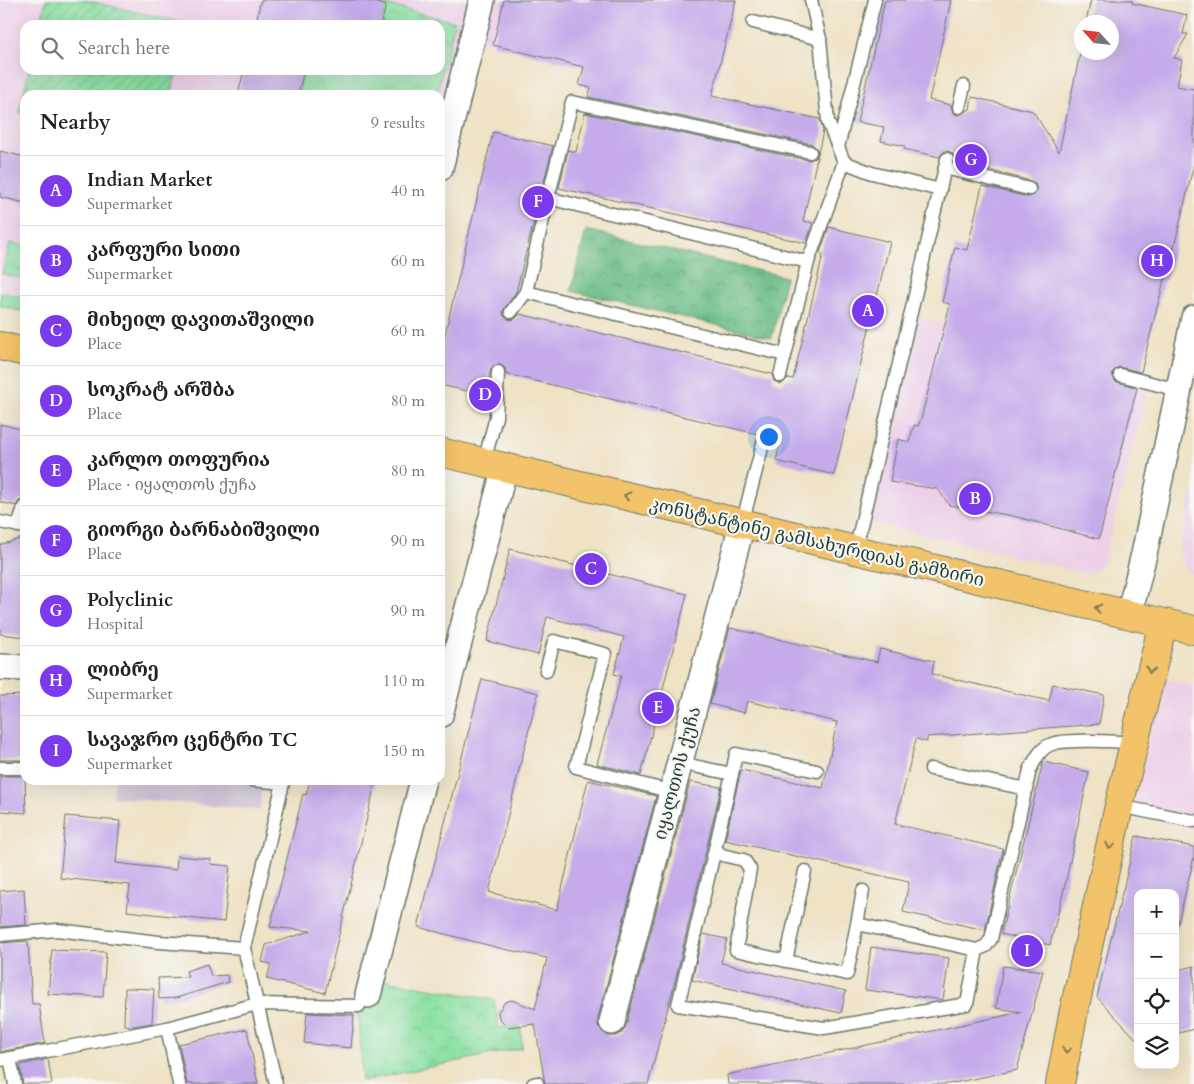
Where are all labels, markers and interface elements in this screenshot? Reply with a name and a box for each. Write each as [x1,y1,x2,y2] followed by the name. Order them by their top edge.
[1074,15,1119,60] north arrow
[20,20,445,75] search box
[38,34,66,62] icon: search
[78,35,170,61] text: Search here
[40,108,111,137] text: Nearby
[371,112,425,134] text: 9 results
[955,141,987,179] pin: G
[87,167,212,193] text: Indian Market
[50,180,62,202] text: A
[391,180,425,202] text: 40 m
[522,183,554,221] pin: F
[87,193,173,215] text: Supermarket
[87,237,240,263] text: კარფური სითი
[1141,242,1173,280] pin: H
[50,250,62,272] text: B
[391,250,425,272] text: 60 m
[87,263,173,285] text: Supermarket
[852,292,884,330] pin: A
[87,307,314,333] text: მიხეილ დავითაშვილი
[50,320,62,342] text: C
[391,320,425,342] text: 60 m
[87,333,122,355] text: Place
[469,376,501,414] pin: D
[87,377,235,403] text: სოკრატ არშბა
[49,390,63,412] text: D
[391,390,425,412] text: 80 m
[87,403,122,425] text: Place
[756,424,782,450] your location
[87,447,270,473] text: კარლო თოფურია
[51,460,61,482] text: E
[391,460,425,482] text: 80 m
[87,474,256,496] text: Place · იყალთოს ქუჩა
[959,480,991,518] pin: B
[622,491,631,502] one-way arrow
[647,492,987,593] street label: კონსტანტინე გამსახურდიას გამზირი
[87,517,320,543] text: გიორგი ბარნაბიშვილი
[51,530,61,552] text: F
[391,530,425,552] text: 90 m
[87,543,122,565] text: Place
[575,550,607,588] pin: C
[87,587,173,613] text: Polyclinic
[49,600,63,622] text: G
[391,600,425,622] text: 90 m
[1094,603,1103,614] one-way arrow
[87,613,143,635] text: Hospital
[87,657,159,683] text: ლიბრე
[1145,666,1156,675] one-way arrow
[49,670,63,692] text: H
[383,670,425,692] text: 110 m
[87,683,173,705] text: Supermarket
[642,689,674,727] pin: E
[648,704,707,842] street label: იყალთოს ქუჩა
[87,727,297,753] text: სავაჯრო ცენტრი TC
[53,740,59,762] text: I
[383,740,425,762] text: 150 m
[87,753,173,775] text: Supermarket
[1105,841,1116,850] one-way arrow
[1134,889,1179,1069] map controls
[1134,889,1179,934] button: +
[1011,932,1043,970] pin: I
[1134,934,1179,979] button: −
[1134,979,1179,1024] button: locate
[1134,1024,1179,1069] button: layers
[1062,1045,1072,1054] one-way arrow

